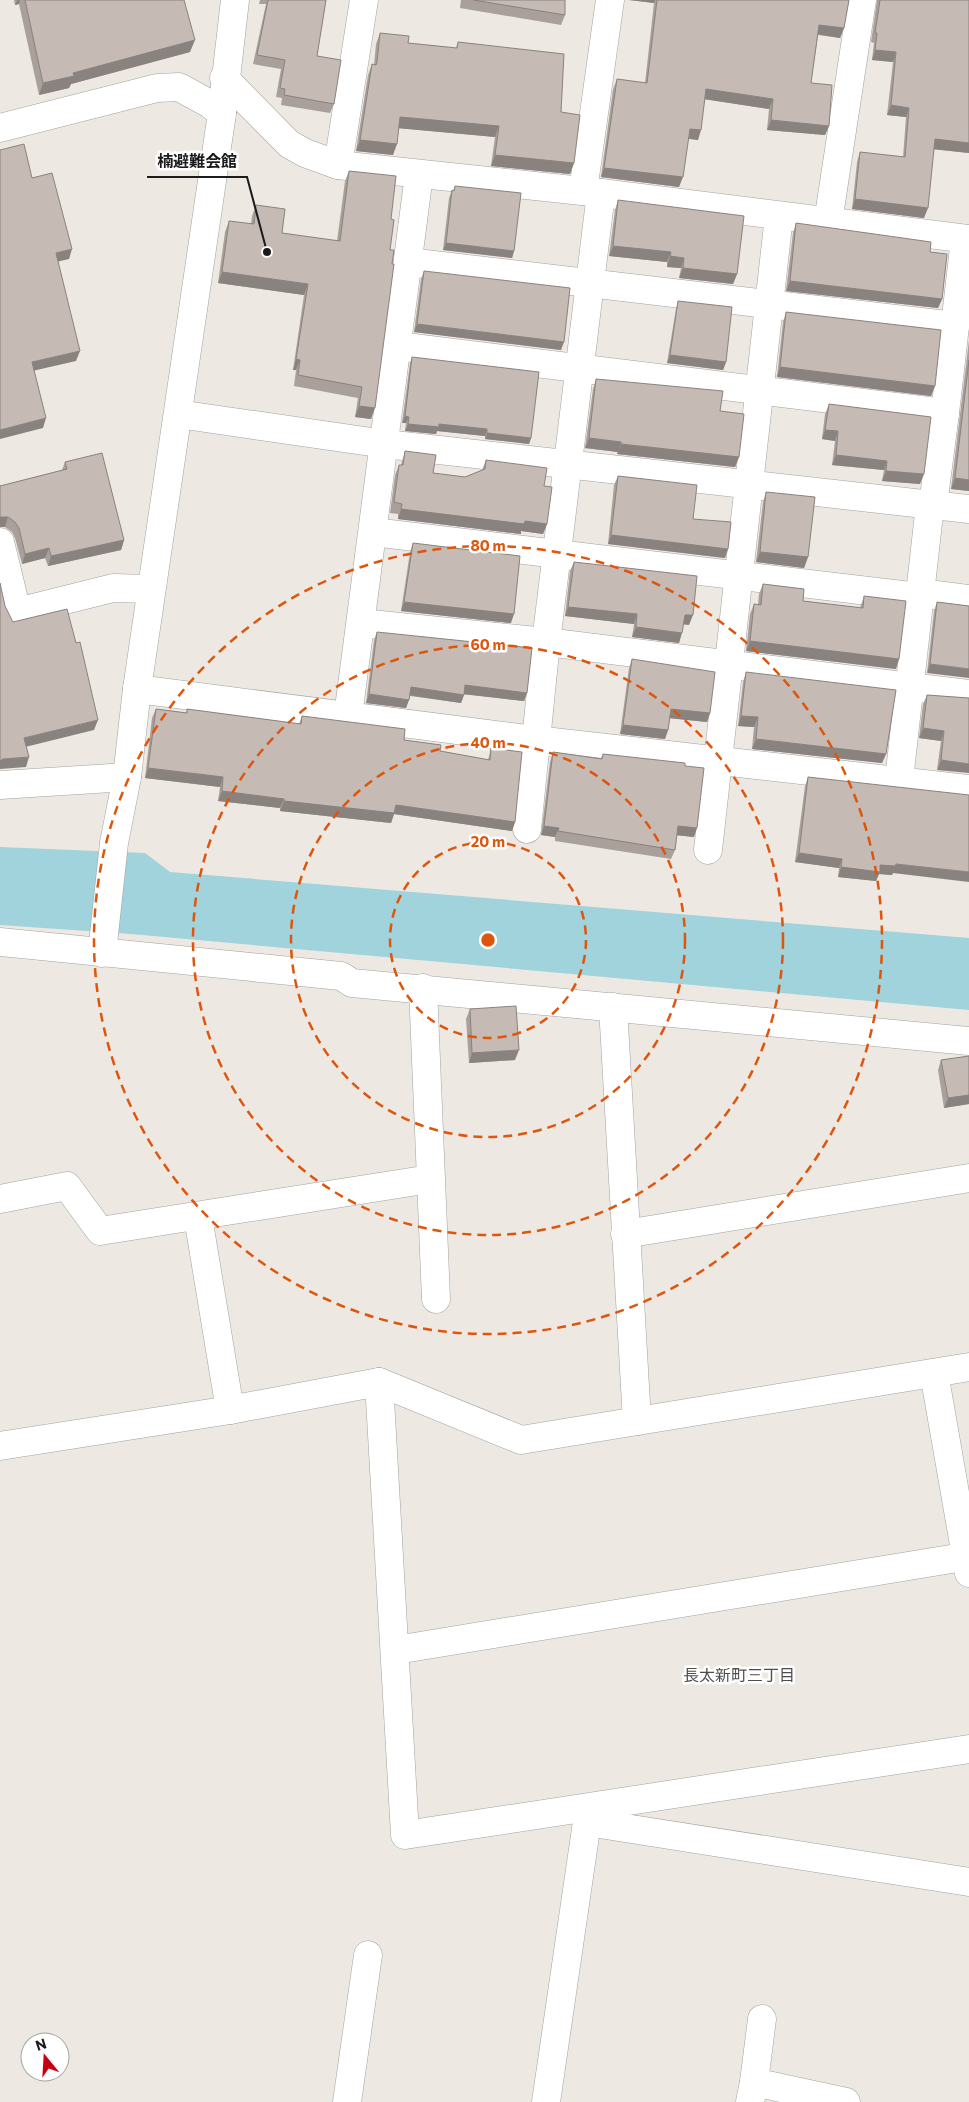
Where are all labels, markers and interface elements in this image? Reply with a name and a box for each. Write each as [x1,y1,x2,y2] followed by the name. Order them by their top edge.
[147,146,247,177] callout: 楠避難会館
[157,151,237,170] text: 楠避難会館
[470,536,506,554] text: 80 m
[470,635,506,653] text: 60 m
[470,733,506,751] text: 40 m
[471,832,505,850] text: 20 m
[479,931,497,949] centre of rings
[683,1665,795,1684] district label: 長太新町三丁目
[20,2032,70,2082] north arrow
[33,2034,48,2054] text: N

